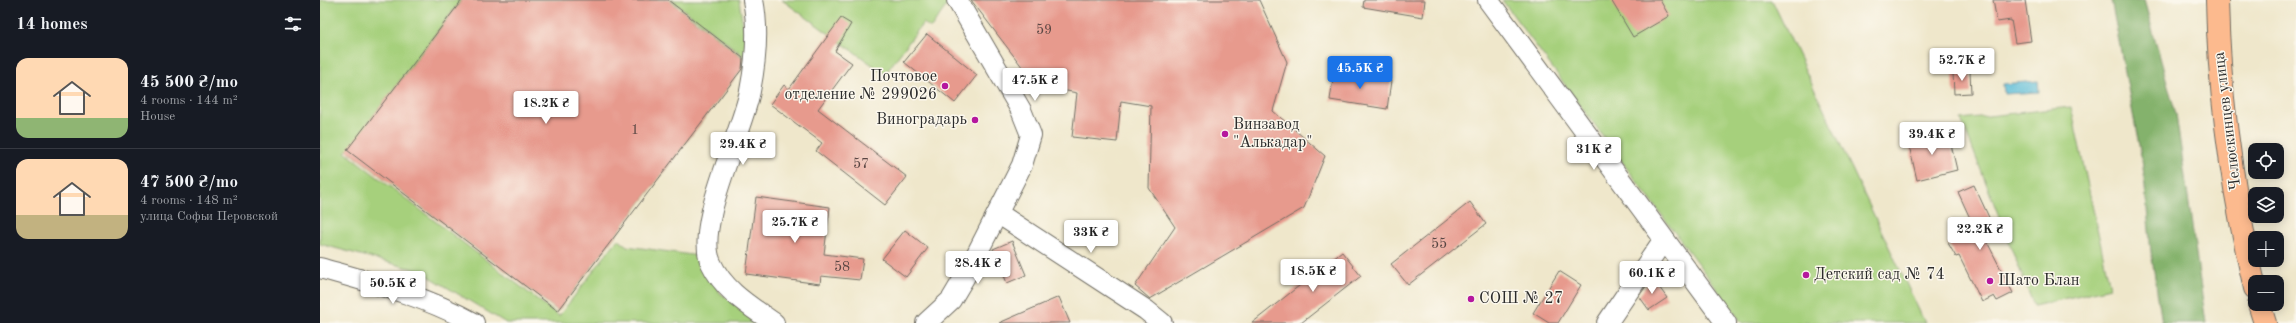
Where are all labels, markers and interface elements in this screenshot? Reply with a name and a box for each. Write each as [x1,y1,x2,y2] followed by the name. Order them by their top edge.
[282,13,304,35] icon: filters
[16,16,88,33] text: 14 homes
[1036,23,1052,37] house number: 59
[1925,48,1999,82] pin: 52.7K ₴
[2212,51,2244,191] street label: Челюскинцев улица
[1938,54,1986,67] text: 52.7K ₴
[1323,56,1397,90] pin: 45.5K ₴
[1336,62,1384,75] text: 45.5K ₴
[998,68,1072,102] pin: 47.5K ₴
[784,69,937,103] place label: Почтовое отделение № 299026
[48,74,96,122] icon: home
[140,74,238,91] text: 45 500 ₴/mo
[1011,74,1059,87] text: 47.5K ₴
[940,81,950,91] marker: Почтовое отделение № 299026
[509,91,583,125] pin: 18.2K ₴
[140,94,238,107] text: 4 rooms · 144 m²
[522,97,570,110] text: 18.2K ₴
[140,110,175,123] text: House
[876,112,967,128] place label: Виноградарь
[970,115,980,125] marker: Виноградарь
[1233,117,1313,151] place label: Винзавод "Алькадар"
[1895,122,1969,156] pin: 39.4K ₴
[631,123,639,137] house number: 1
[1908,128,1956,141] text: 39.4K ₴
[1220,129,1230,139] marker: Винзавод "Алькадар"
[706,132,780,166] pin: 29.4K ₴
[1566,137,1622,171] pin: 31K ₴
[719,138,767,151] text: 29.4K ₴
[1576,143,1612,156] text: 31K ₴
[2248,143,2284,311] map controls
[2248,143,2284,179] button: locate
[853,157,869,171] house number: 57
[140,174,238,191] text: 47 500 ₴/mo
[48,175,96,223] icon: home
[2248,187,2284,223] button: layers
[140,194,238,207] text: 4 rooms · 148 m²
[140,210,278,223] text: улица Софьи Перовской
[758,210,832,244] pin: 25.7K ₴
[771,216,819,229] text: 25.7K ₴
[1943,217,2017,251] pin: 22.2K ₴
[1063,220,1119,254] pin: 33K ₴
[1956,223,2004,236] text: 22.2K ₴
[1073,226,1109,239] text: 33K ₴
[2248,231,2284,267] button: +
[1431,237,1447,251] house number: 55
[941,251,1015,285] pin: 28.4K ₴
[954,257,1002,270] text: 28.4K ₴
[1276,259,1350,293] pin: 18.5K ₴
[834,260,850,274] house number: 58
[1615,261,1689,295] pin: 60.1K ₴
[1289,265,1337,278] text: 18.5K ₴
[1628,267,1676,280] text: 60.1K ₴
[1814,267,1945,283] place label: Детский сад № 74
[1801,270,1811,280] marker: Детский сад № 74
[356,271,430,305] pin: 50.5K ₴
[1998,273,2080,289] place label: Шато Блан
[2248,275,2284,311] button: −
[1985,276,1995,286] marker: Шато Блан
[369,277,417,290] text: 50.5K ₴
[1479,291,1563,307] place label: СОШ № 27
[1466,294,1476,304] marker: СОШ № 27

